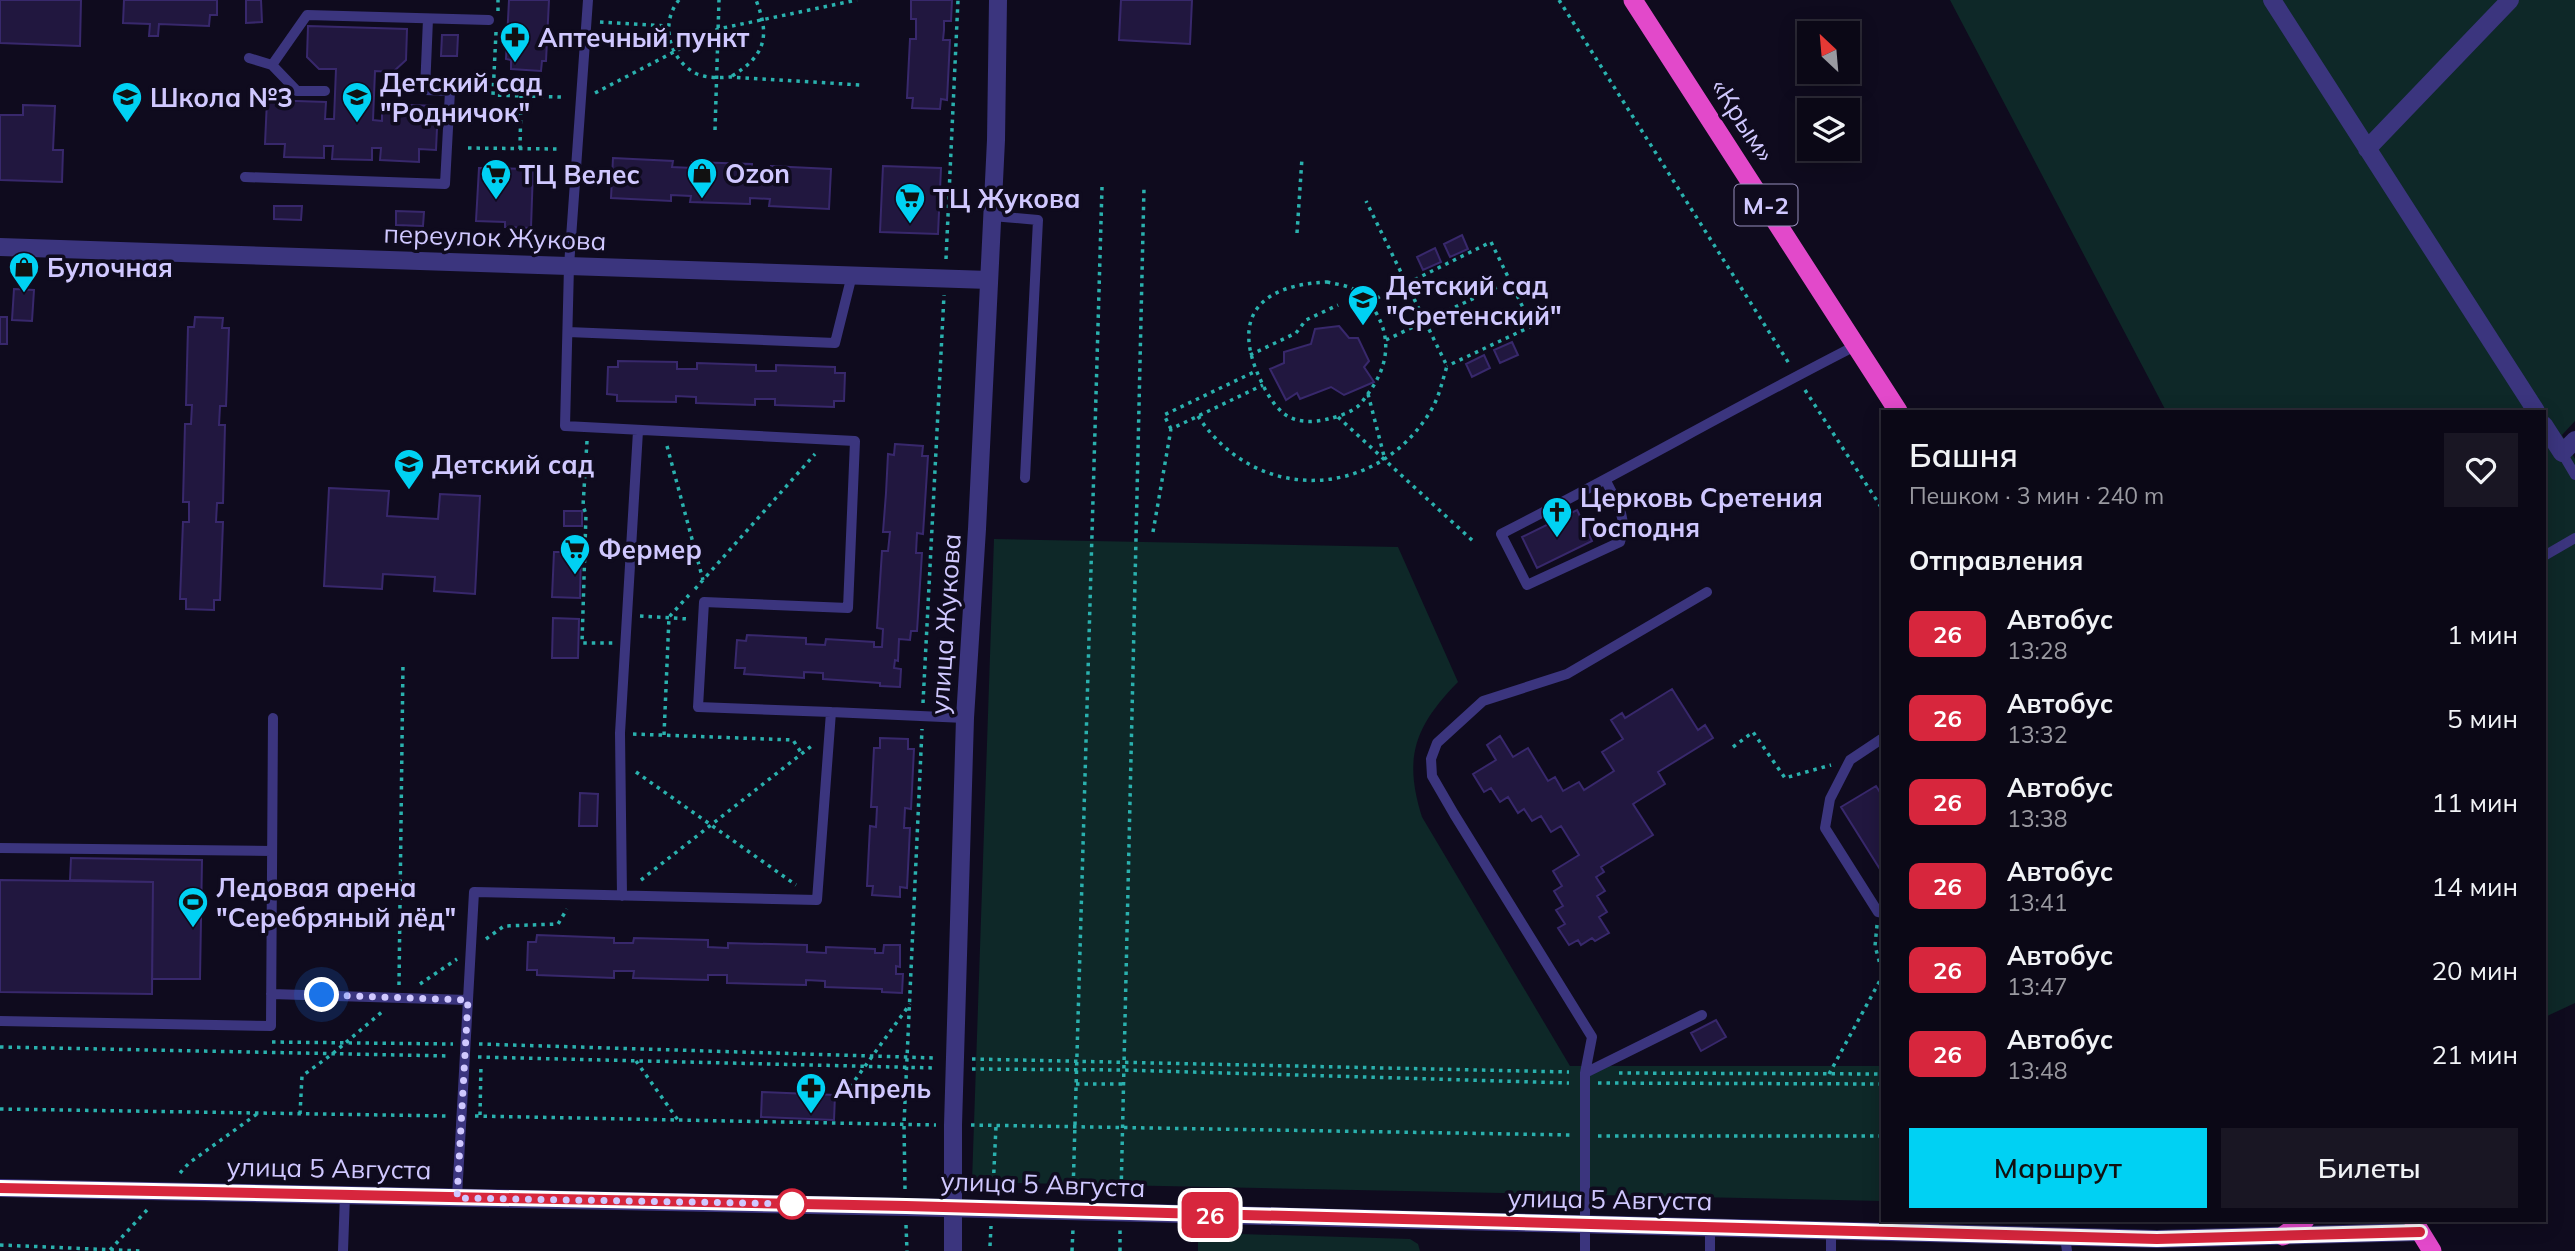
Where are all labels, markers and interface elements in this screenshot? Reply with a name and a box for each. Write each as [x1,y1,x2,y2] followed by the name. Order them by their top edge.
[498,20,532,64] pharmacy icon: Аптечный пункт
[538,21,750,54] place label: Аптечный пункт
[1797,21,1860,84] north arrow
[1797,21,1860,161] map controls
[380,66,542,129] place label: Детский сад "Родничок"
[1704,72,1782,168] street label: «Крым»
[110,80,144,124] school or university icon: Школа №3
[340,80,374,124] school or university icon: Детский сад "Родничок"
[150,81,293,114] place label: Школа №3
[1797,98,1860,161] button: layers
[685,156,719,200] shop icon: Ozon
[479,157,513,201] supermarket icon: ТЦ Велес
[725,157,790,190] place label: Ozon
[519,158,640,191] place label: ТЦ Велес
[893,181,927,225] supermarket icon: ТЦ Жукова
[933,182,1080,215] place label: ТЦ Жукова
[1734,184,1798,226] road number: М-2
[383,217,607,257] street label: переулок Жукова
[7,250,41,294] shop icon: Булочная
[47,251,173,284] place label: Булочная
[1386,269,1562,332] place label: Детский сад "Сретенский"
[1346,283,1380,327] school or university icon: Детский сад "Сретенский"
[2444,433,2518,507] button: heart
[1909,434,2018,475] text: Башня
[392,447,426,491] school or university icon: Детский сад
[432,448,594,481] place label: Детский сад
[1580,481,1823,544] place label: Церковь Сретения Господня
[1909,481,2164,510] text: Пешком · 3 мин · 240 m
[1540,495,1574,539] church icon: Церковь Сретения Господня
[558,532,592,576] supermarket icon: Фермер
[922,532,968,716] street label: улица Жукова
[598,533,702,566] place label: Фермер
[1909,544,2083,577] text: Отправления
[2007,603,2113,636] text: Автобус
[2447,618,2518,651] text: 1 мин
[1933,619,1962,649] text: 26
[2007,636,2067,665] text: 13:28
[2007,687,2113,720] text: Автобус
[2447,702,2518,735] text: 5 мин
[1933,703,1962,733] text: 26
[2007,720,2067,749] text: 13:32
[2007,771,2113,804] text: Автобус
[2431,786,2518,819] text: 11 мин
[1933,787,1962,817] text: 26
[2007,804,2067,833] text: 13:38
[2007,855,2113,888] text: Автобус
[2431,870,2518,903] text: 14 мин
[216,871,456,934] place label: Ледовая арена "Серебряный лёд"
[1933,871,1962,901] text: 26
[176,885,210,929] sports icon: Ледовая арена "Серебряный лёд"
[2007,888,2067,917] text: 13:41
[2007,939,2113,972] text: Автобус
[2431,954,2518,987] text: 20 мин
[1933,955,1962,985] text: 26
[2007,972,2067,1001] text: 13:47
[304,977,339,1012] your location
[2007,1023,2113,1056] text: Автобус
[2431,1038,2518,1071] text: 21 мин
[1933,1039,1962,1069] text: 26
[2007,1056,2067,1085] text: 13:48
[794,1071,828,1115] pharmacy icon: Апрель
[834,1072,931,1105] place label: Апрель
[1909,1128,2207,1208] button: Маршрут
[2221,1128,2518,1208] button: Билеты
[226,1150,432,1186] street label: улица 5 Августа
[940,1164,1146,1204] street label: улица 5 Августа
[1507,1181,1713,1217] street label: улица 5 Августа
[777,1189,807,1219] unlabelled marker
[1178,1192,1242,1238] line badge: 26
[1196,1200,1224,1230] text: 26

